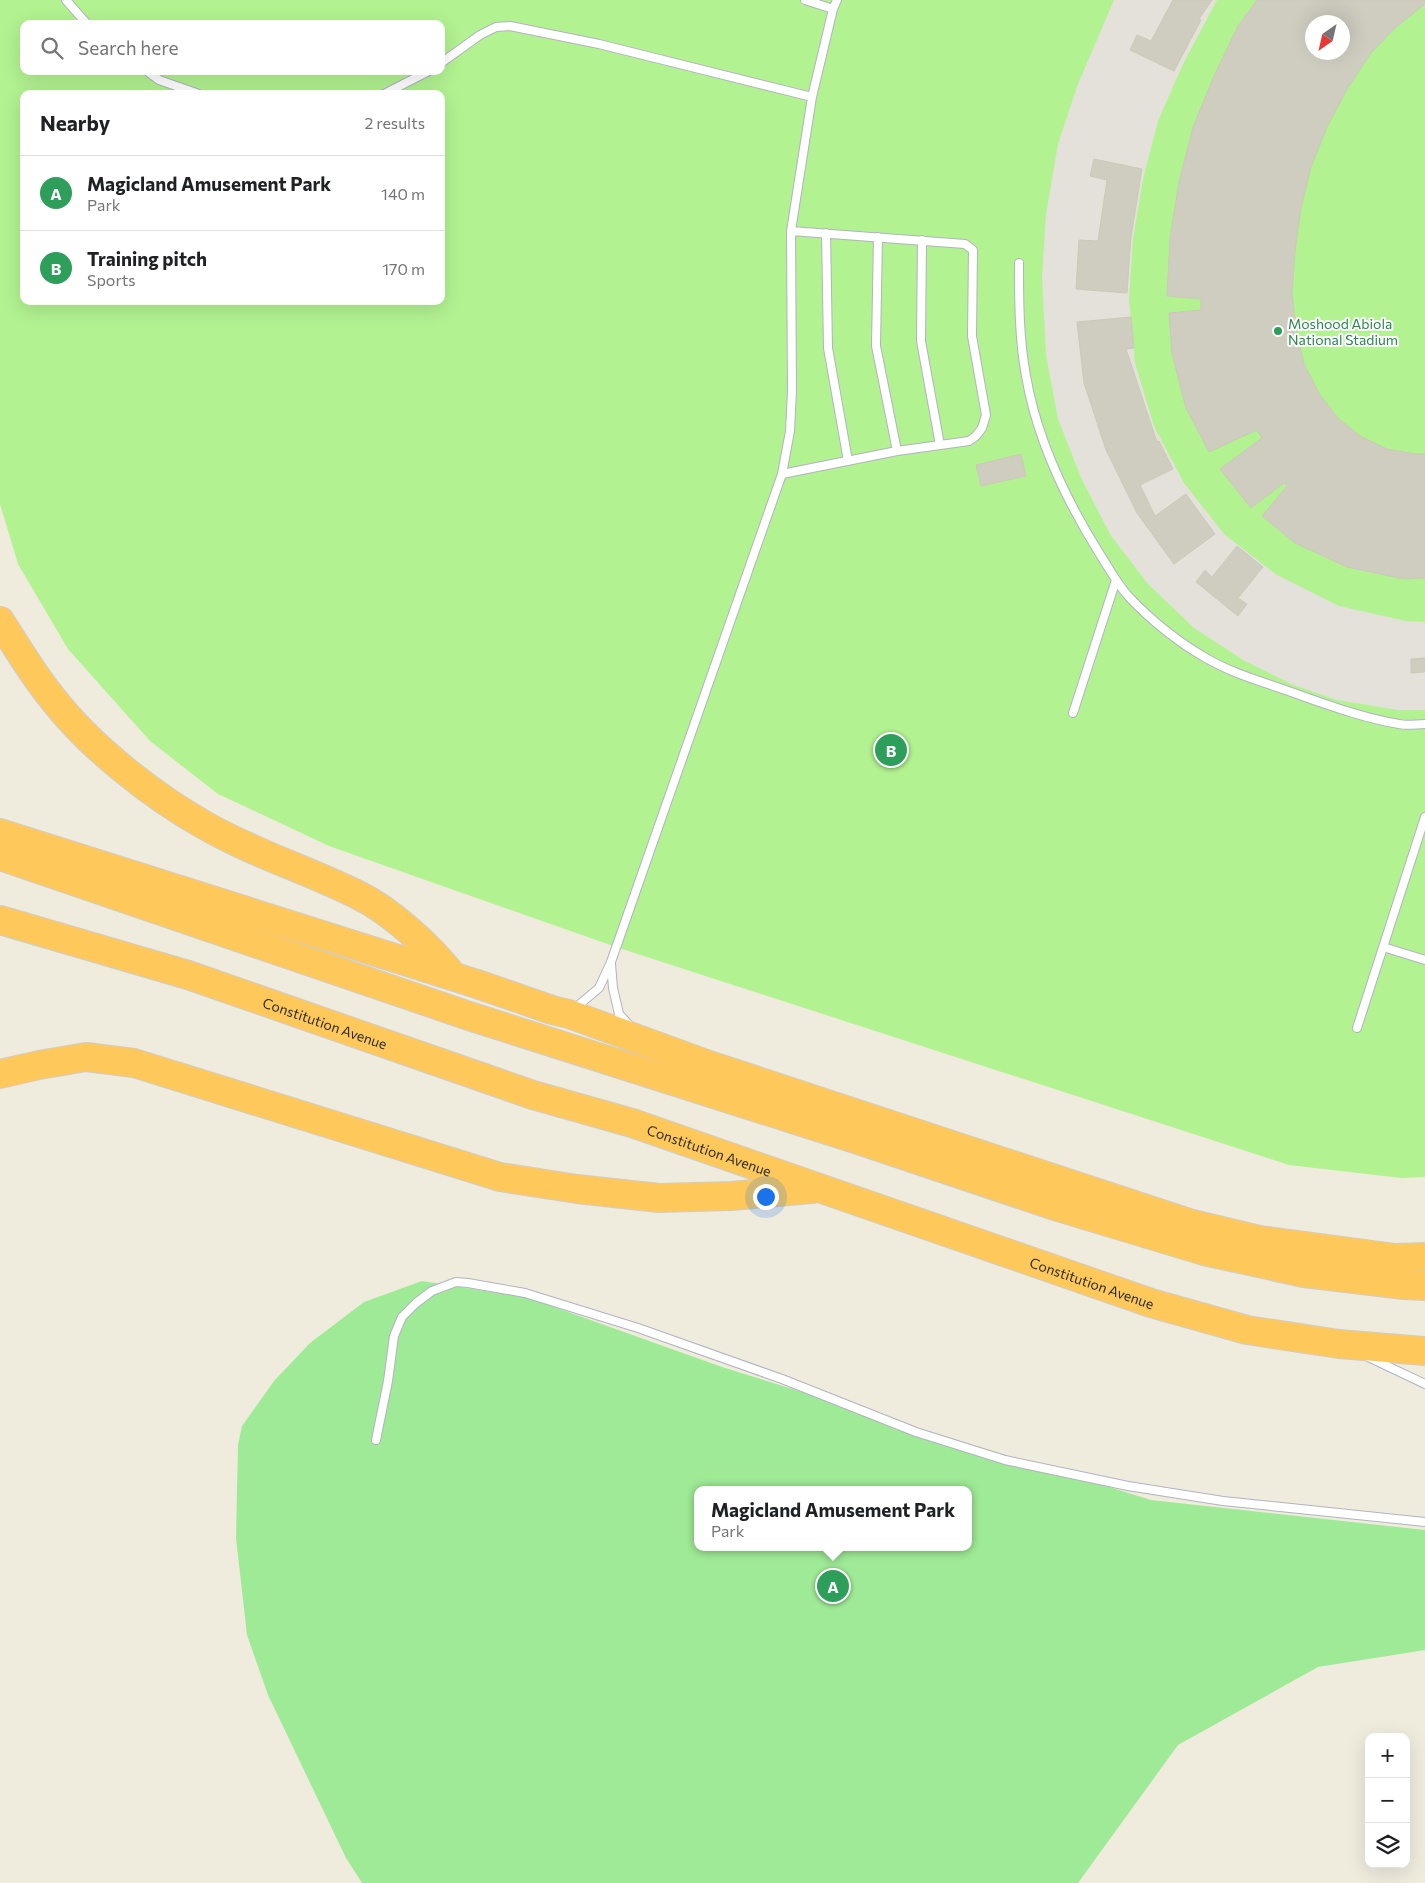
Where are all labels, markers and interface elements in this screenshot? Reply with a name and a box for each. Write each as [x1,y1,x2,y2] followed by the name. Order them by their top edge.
[1305,15,1350,60] north arrow
[20,20,445,75] search box
[38,34,66,62] icon: search
[78,36,178,59] text: Search here
[40,110,110,135] text: Nearby
[364,113,425,132] text: 2 results
[87,172,331,195] text: Magicland Amusement Park
[50,184,62,203] text: A
[381,184,425,203] text: 140 m
[87,195,120,214] text: Park
[87,247,207,270] text: Training pitch
[51,259,61,278] text: B
[382,259,425,278] text: 170 m
[87,270,136,289] text: Sports
[1288,315,1398,348] place label: Moshood Abiola National Stadium
[1272,325,1284,337] marker: Moshood Abiola National Stadium
[875,731,907,769] pin: B
[261,993,389,1052] street label: Constitution Avenue
[645,1120,774,1179] street label: Constitution Avenue
[753,1184,779,1210] your location
[1028,1253,1156,1312] street label: Constitution Avenue
[694,1486,972,1551] popup
[711,1498,955,1521] text: Magicland Amusement Park
[711,1521,744,1540] text: Park
[817,1567,849,1605] pin: A
[1365,1733,1410,1868] map controls
[1365,1733,1410,1778] button: +
[1365,1778,1410,1823] button: −
[1365,1823,1410,1868] button: layers

